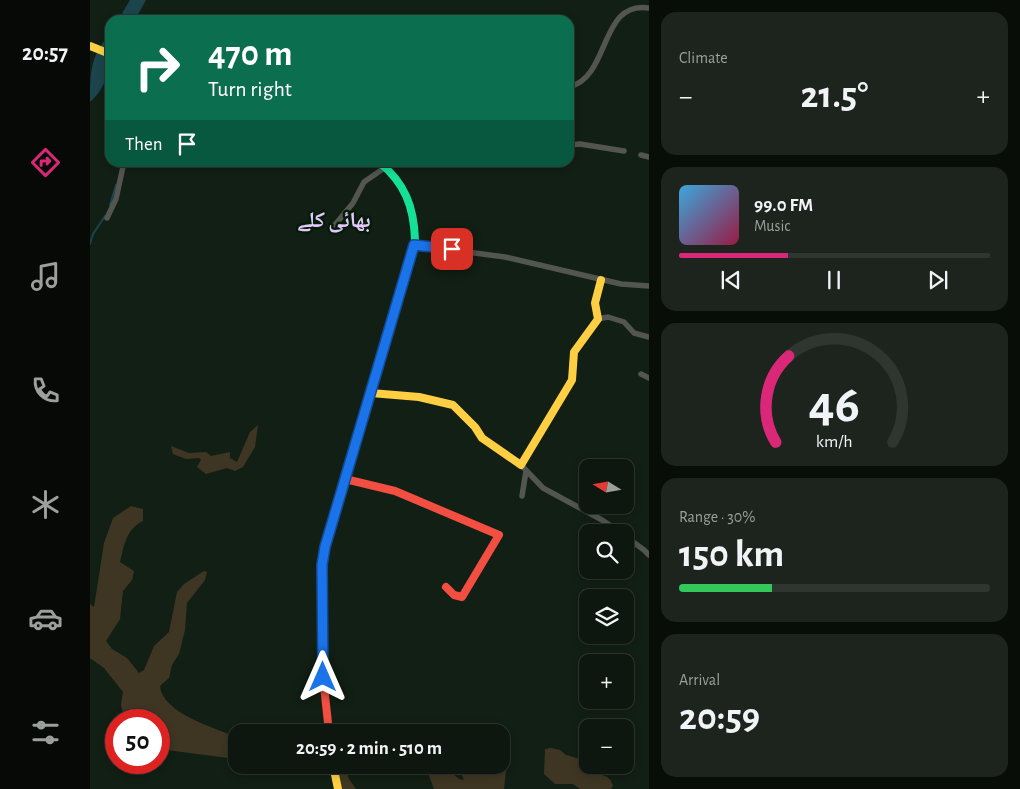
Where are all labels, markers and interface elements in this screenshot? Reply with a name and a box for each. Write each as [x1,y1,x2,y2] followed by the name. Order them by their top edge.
[125,35,190,100] icon: right
[208,37,293,72] text: 470 m
[22,42,68,64] text: 20:57
[679,50,728,66] text: Climate
[801,77,868,115] text: 21.5°
[208,78,292,100] text: Turn right
[679,83,692,111] text: −
[977,83,990,111] text: +
[173,130,201,158] icon: arrive
[125,135,163,154] text: Then
[28,145,63,180] icon: directions
[754,196,813,215] text: 99.0 FM
[297,209,371,233] district label: بھائی كلے
[754,218,790,234] text: Music
[431,228,473,270] pin
[438,235,466,263] icon: arrive
[28,259,63,294] icon: music
[717,266,745,294] icon: previous
[820,266,848,294] icon: pause
[924,266,952,294] icon: next
[28,373,63,408] icon: phone
[809,379,860,431] text: 46
[816,433,853,451] text: km/h
[579,459,634,514] north arrow
[579,459,634,774] map controls
[28,487,63,522] icon: climate
[679,509,755,525] text: Range · 30%
[579,524,634,579] button: search
[679,536,784,574] text: 150 km
[579,589,634,644] button: layers
[28,601,63,636] icon: car
[296,650,348,702] position arrow
[579,654,634,709] button: +
[679,672,720,688] text: Arrival
[679,699,760,737] text: 20:59
[105,709,170,774] speed limit sign: 50
[28,715,63,750] icon: filters
[579,719,634,774] button: −
[296,739,442,758] text: 20:59 · 2 min · 510 m

